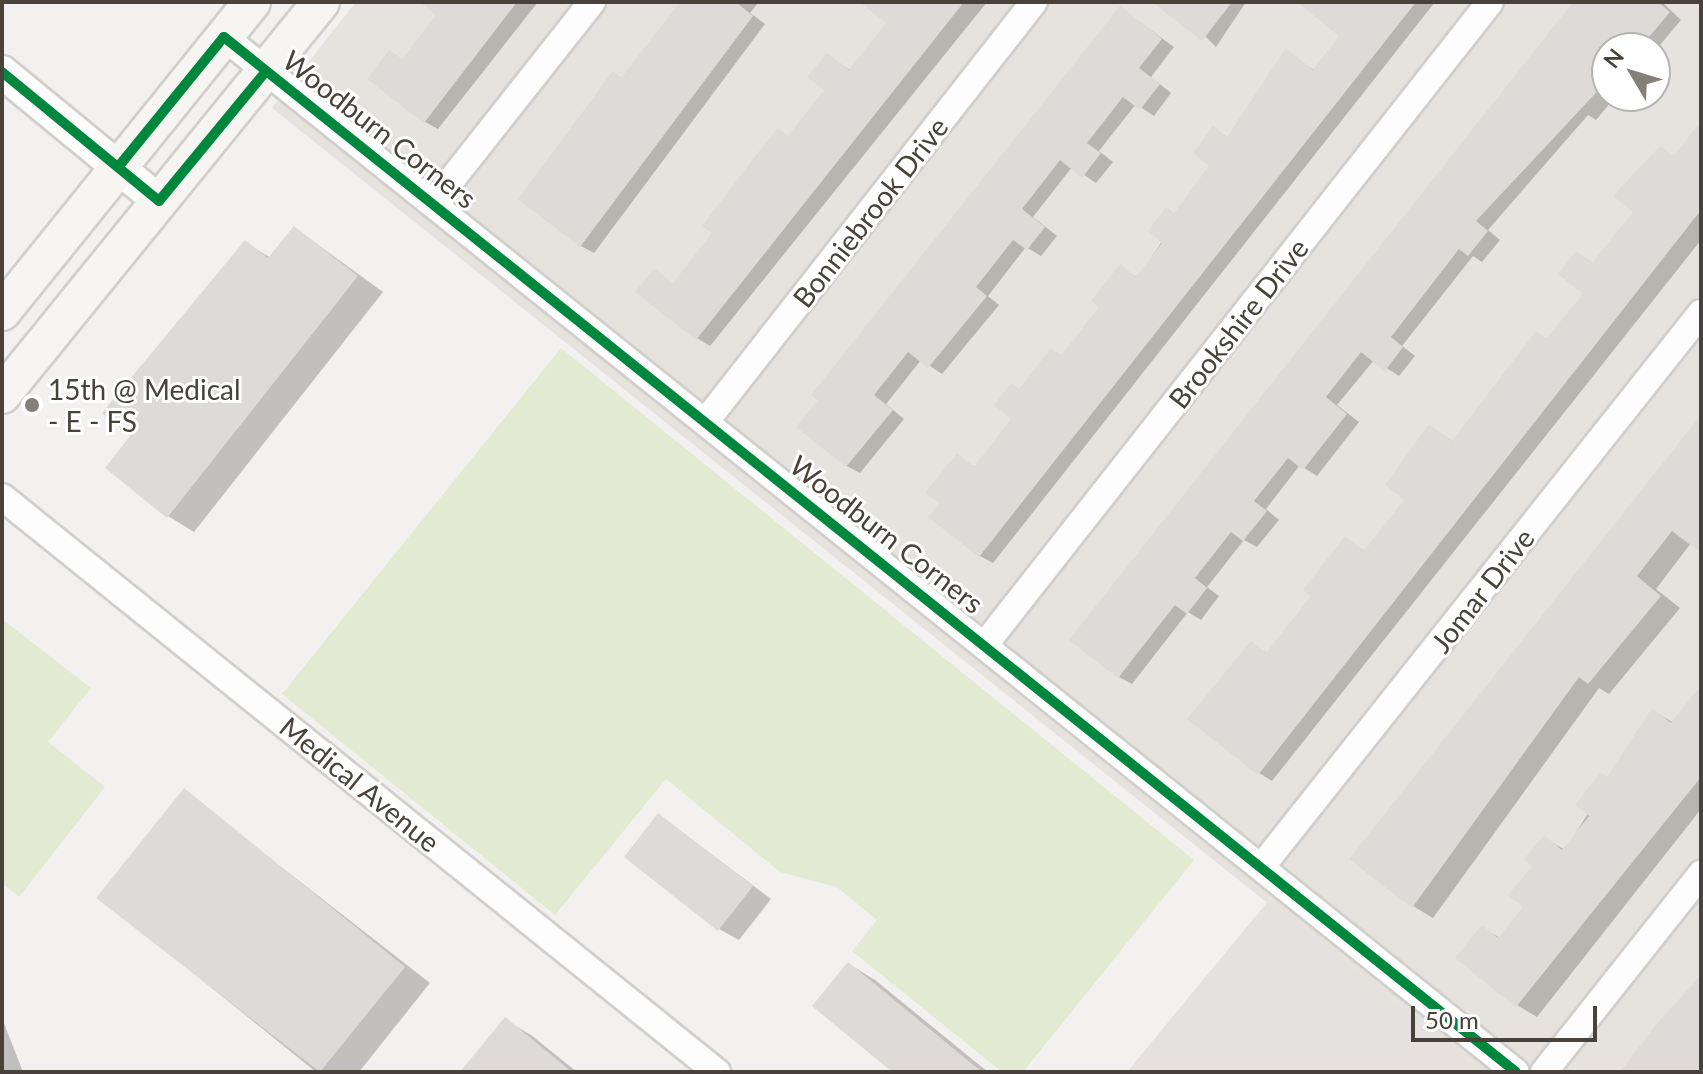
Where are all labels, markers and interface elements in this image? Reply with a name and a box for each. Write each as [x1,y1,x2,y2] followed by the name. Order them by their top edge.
[1591,32,1671,112] north arrow
[277,43,483,215] street label: Woodburn Corners
[1597,43,1629,73] text: N
[785,110,955,314] street label: Bonniebrook Drive
[1161,231,1315,415] street label: Brookshire Drive
[48,372,241,438] place label: 15th @ Medical - E - FS
[23,396,41,414] marker: 15th @ Medical - E - FS
[784,448,990,620] street label: Woodburn Corners
[1423,521,1541,659] street label: Jomar Drive
[273,709,447,859] street label: Medical Avenue
[1415,990,1601,1040] scale bar
[1425,1005,1479,1034] text: 50 m

